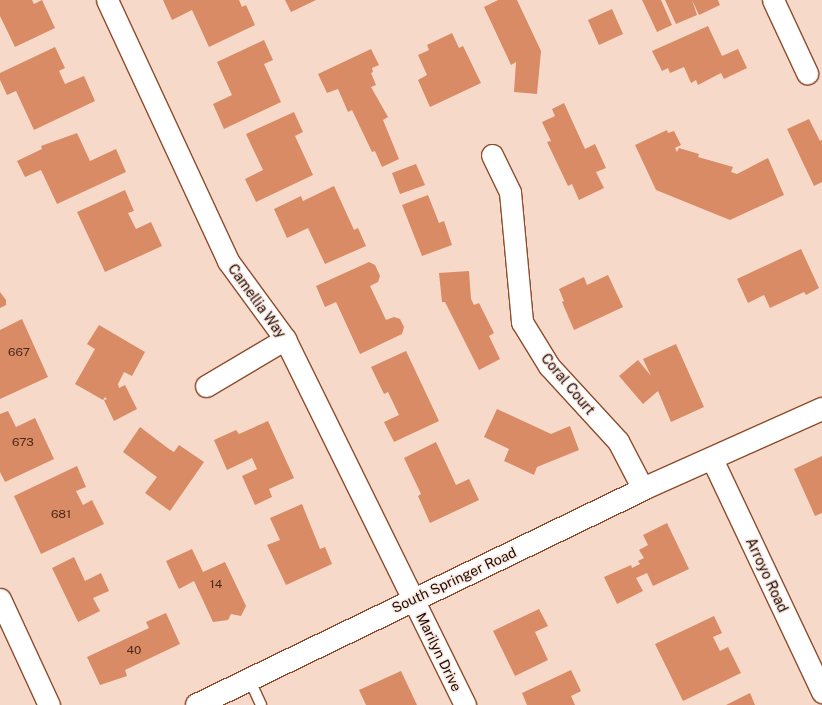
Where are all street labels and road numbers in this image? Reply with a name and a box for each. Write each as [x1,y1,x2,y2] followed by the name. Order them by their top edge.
[224,261,290,341] street label: Camellia Way
[538,350,598,418] street label: Coral Court
[742,535,792,615] street label: Arroyo Road
[389,544,519,616] street label: South Springer Road
[413,610,465,694] street label: Marilyn Drive

